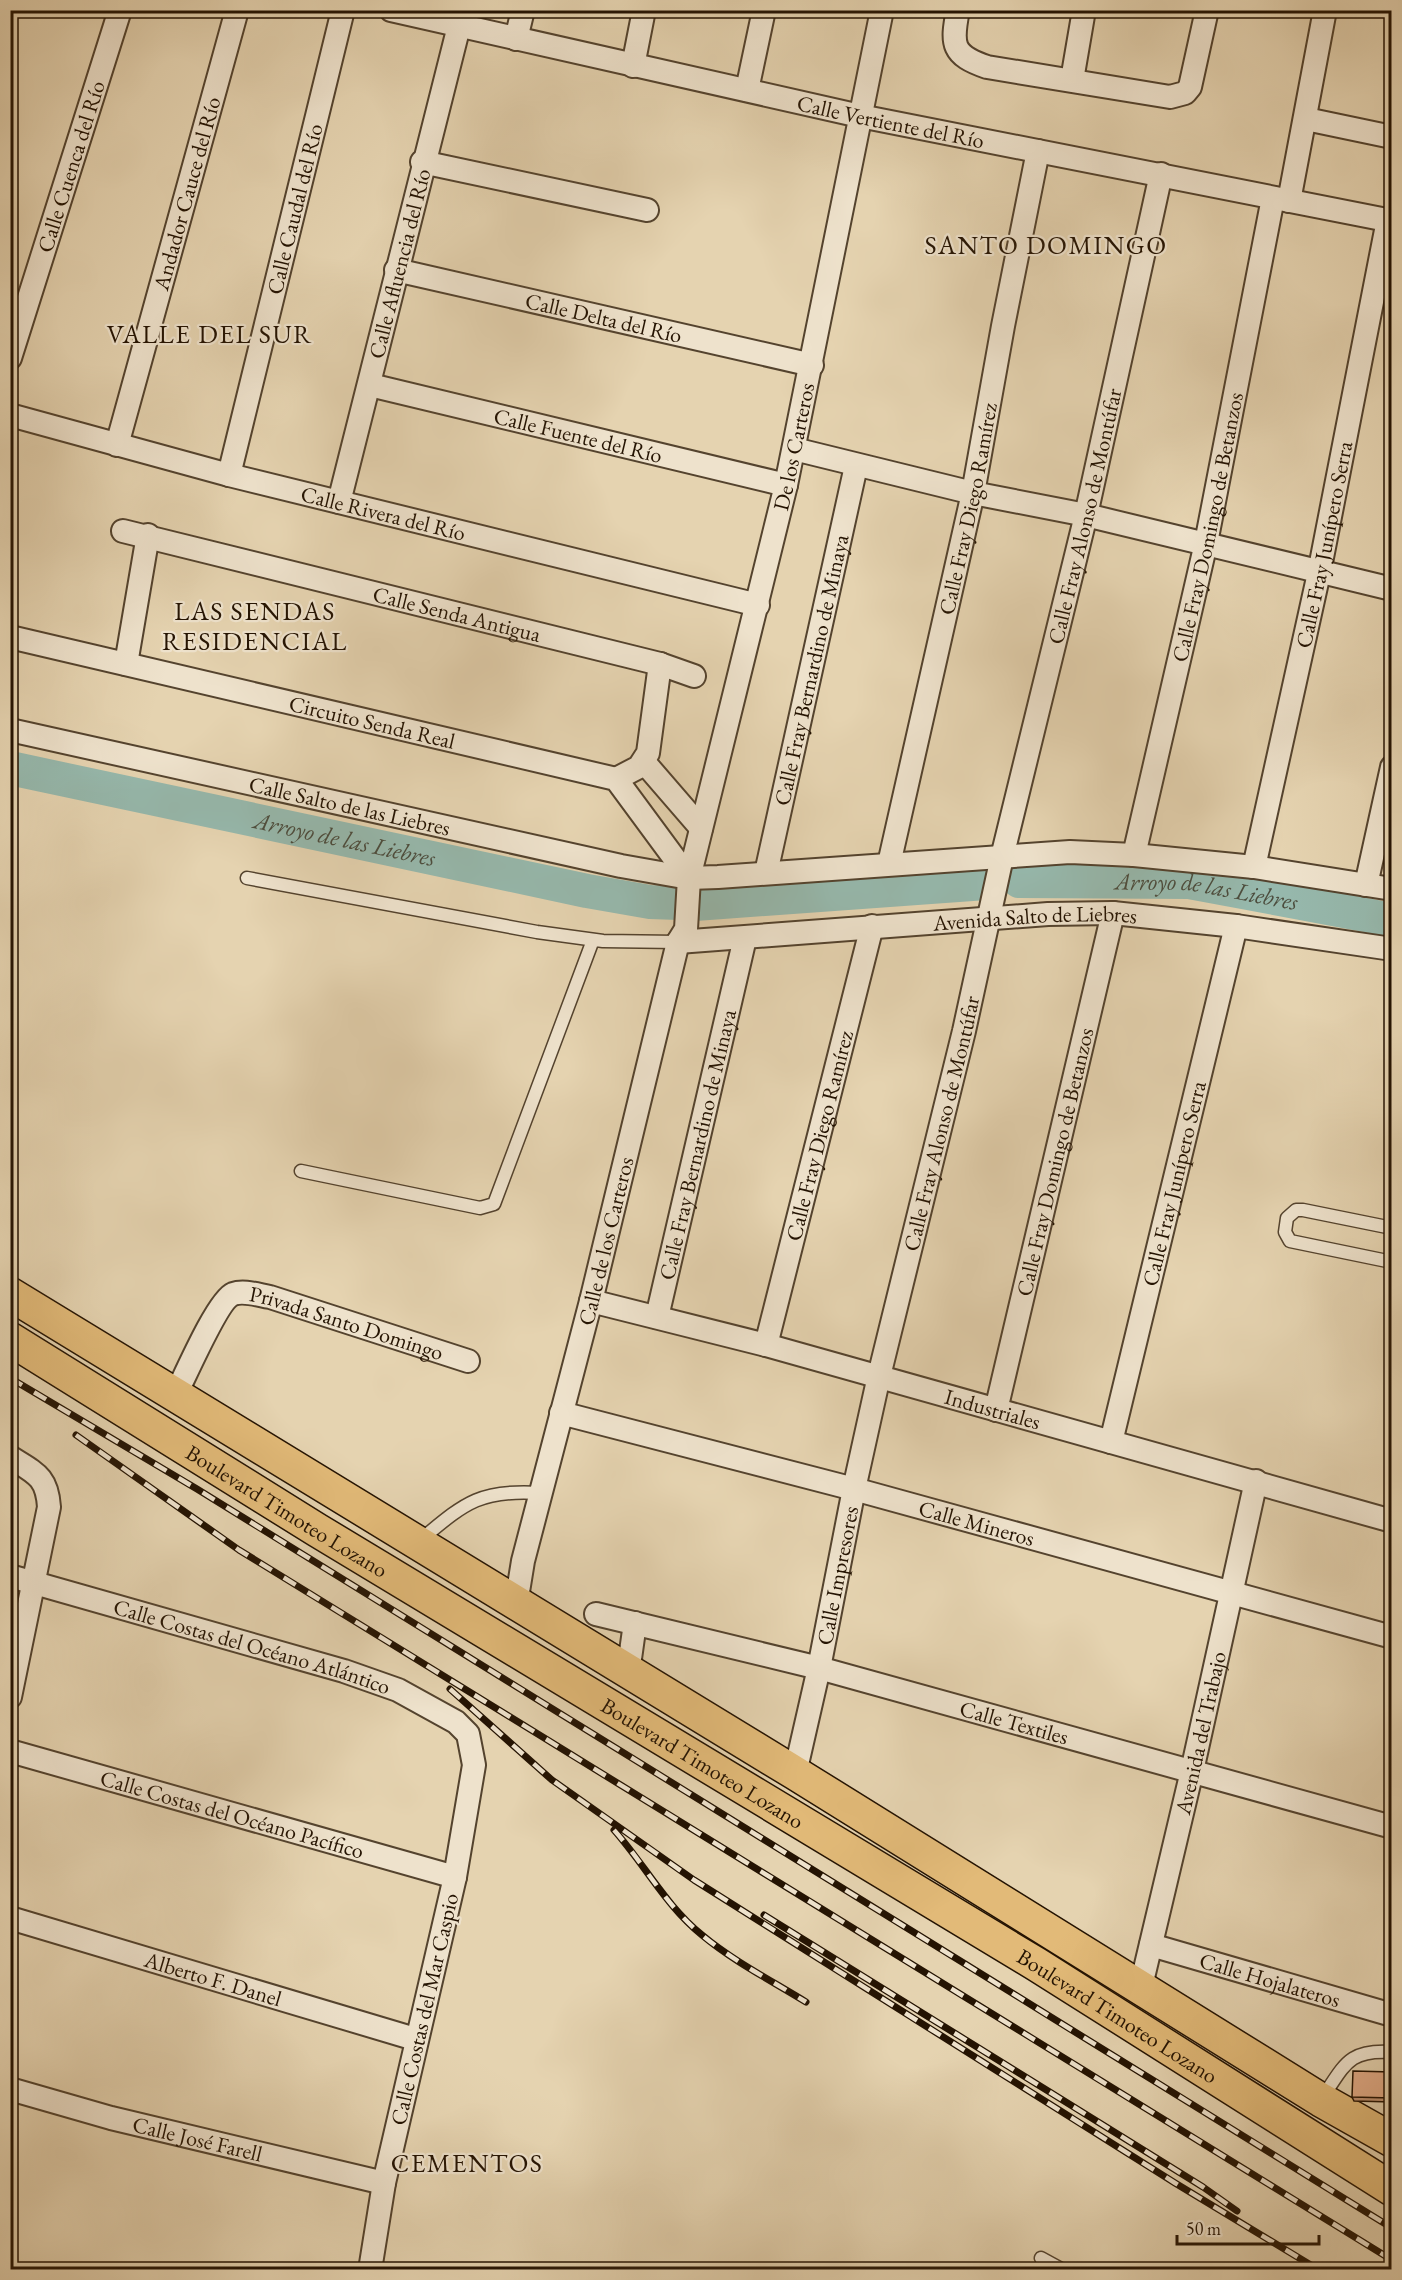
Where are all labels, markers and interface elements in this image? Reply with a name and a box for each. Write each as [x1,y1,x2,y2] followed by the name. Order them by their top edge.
[30,77,112,256] street label: Calle Cuenca del Río
[794,88,987,155] street label: Calle Vertiente del Río
[146,93,227,295] street label: Andador Cauce del Río
[260,120,330,297] street label: Calle Caudal del Río
[362,165,438,362] street label: Calle Afluencia del Río
[924,228,1168,262] district label: SANTO DOMINGO
[522,286,685,350] street label: Calle Delta del Río
[107,317,313,351] district label: VALLE DEL SUR
[766,380,821,514] street label: De los Carteros
[1041,385,1129,647] street label: Calle Fray Alonso de Montúfar
[1165,390,1250,665] street label: Calle Fray Domingo de Betanzos
[932,400,1004,618] street label: Calle Fray Diego Ramírez
[491,401,665,470] street label: Calle Fuente del Río
[1289,439,1359,651] street label: Calle Fray Junípero Serra
[298,479,469,548] street label: Calle Rivera del Río
[767,531,856,808] street label: Calle Fray Bernardino de Minaya
[370,579,544,649] street label: Calle Senda Antigua
[162,594,348,658] district label: LAS SENDAS RESIDENCIAL
[286,689,458,756] street label: Circuito Senda Real
[246,770,453,843] street label: Calle Salto de las Liebres
[249,804,439,873] water label: Arroyo de las Liebres
[1113,866,1301,917] water label: Arroyo de las Liebres
[931,899,1139,938] street label: Avenida Salto de Liebres
[896,992,986,1254] street label: Calle Fray Alonso de Montúfar
[652,1006,743,1283] street label: Calle Fray Bernardino de Minaya
[1009,1025,1101,1299] street label: Calle Fray Domingo de Betanzos
[779,1027,860,1244] street label: Calle Fray Diego Ramírez
[1135,1078,1213,1289] street label: Calle Fray Junípero Serra
[571,1154,640,1329] street label: Calle de los Carteros
[247,1279,447,1367] street label: Privada Santo Domingo
[941,1382,1044,1437] street label: Industriales
[180,1438,393,1584] street label: Boulevard Timoteo Lozano
[916,1494,1038,1553] street label: Calle Mineros
[810,1504,865,1648] street label: Calle Impresores
[110,1592,394,1701] street label: Calle Costas del Océano Atlántico
[1168,1649,1233,1818] street label: Avenida del Trabajo
[596,1691,809,1836] street label: Boulevard Timoteo Lozano
[956,1694,1072,1752] street label: Calle Textiles
[97,1763,367,1866] street label: Calle Costas del Océano Pacífico
[384,1890,465,2128] street label: Calle Costas del Mar Caspio
[1012,1942,1223,2090] street label: Boulevard Timoteo Lozano
[140,1945,285,2013] street label: Alberto F. Danel
[1196,1946,1344,2014] street label: Calle Hojalateros
[130,2110,265,2169] street label: Calle José Farell
[391,2146,543,2180] district label: CEMENTOS
[1177,2208,1320,2246] scale bar
[1186,2217,1221,2240] text: 50 m

